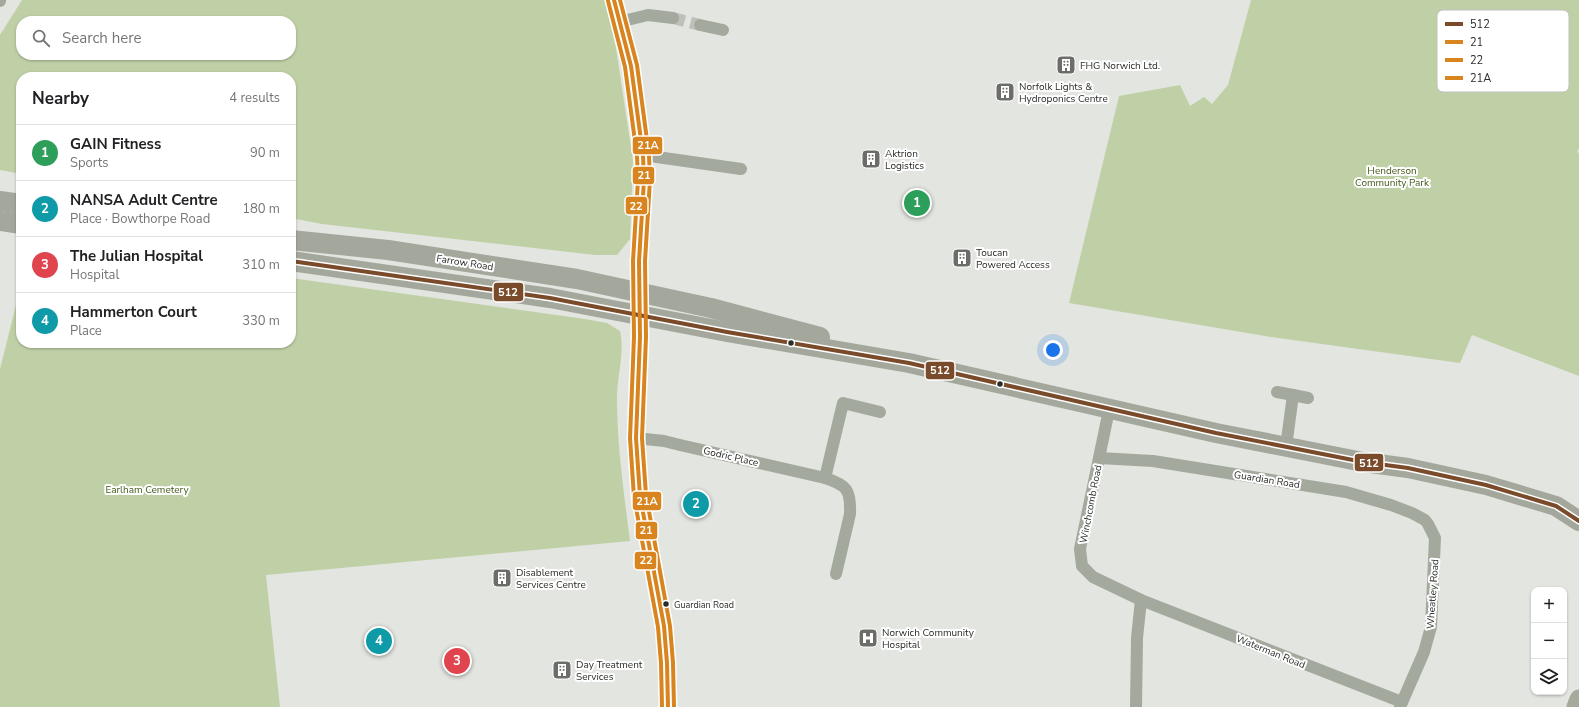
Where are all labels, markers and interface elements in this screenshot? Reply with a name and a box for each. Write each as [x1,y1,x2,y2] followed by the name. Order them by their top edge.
[1437,10,1569,92] legend
[16,16,296,60] search box
[1470,17,1490,32] text: 512
[30,27,52,49] icon: search
[62,28,142,48] text: Search here
[1470,35,1483,50] text: 21
[1470,53,1483,68] text: 22
[1055,54,1077,76] building icon: FHG Norwich Ltd.
[1080,59,1160,73] place label: FHG Norwich Ltd.
[1470,71,1491,86] text: 21A
[1019,80,1108,106] place label: Norfolk Lights & Hydroponics Centre
[994,81,1016,103] building icon: Norfolk Lights & Hydroponics Centre
[32,87,89,110] text: Nearby
[229,89,280,107] text: 4 results
[70,134,161,154] text: GAIN Fitness
[632,136,663,155] line badge: 21A
[637,138,660,153] text: 21A
[41,144,49,162] text: 1
[250,144,280,162] text: 90 m
[885,147,924,173] place label: Aktrion Logistics
[860,148,882,170] building icon: Aktrion Logistics
[70,154,109,172] text: Sports
[1355,164,1430,190] park label: Henderson Community Park
[632,166,655,185] line badge: 21
[637,168,651,183] text: 21
[904,188,930,218] pin: 1
[70,190,218,210] text: NANSA Adult Centre
[625,196,648,215] line badge: 22
[629,199,643,214] text: 22
[41,200,49,218] text: 2
[242,200,280,218] text: 180 m
[70,210,210,228] text: Place · Bowthorpe Road
[70,246,203,266] text: The Julian Hospital
[976,246,1050,272] place label: Toucan Powered Access
[951,247,973,269] building icon: Toucan Powered Access
[435,252,494,274] street label: Farrow Road
[41,256,49,274] text: 3
[242,256,280,274] text: 310 m
[70,266,119,284] text: Hospital
[493,282,524,302] line badge: 512
[498,285,518,300] text: 512
[70,302,197,322] text: Hammerton Court
[41,312,49,330] text: 4
[242,312,280,330] text: 330 m
[70,322,102,340] text: Place
[786,338,796,348] unlabelled marker
[1043,340,1063,360] your location
[925,361,955,380] line badge: 512
[930,363,950,378] text: 512
[995,379,1005,389] unlabelled marker
[702,444,760,470] street label: Godric Place
[1354,453,1384,472] line badge: 512
[1359,456,1379,471] text: 512
[1077,464,1105,545] street label: Winchcomb Road
[1233,468,1301,492] street label: Guardian Road
[105,483,189,497] park label: Earlham Cemetery
[683,489,709,519] pin: 2
[632,491,662,511] line badge: 21A
[636,494,659,509] text: 21A
[635,521,658,540] line badge: 21
[639,523,653,538] text: 21
[634,551,657,570] line badge: 22
[639,553,653,568] text: 22
[1424,559,1442,629] street label: Wheatley Road
[516,566,586,592] place label: Disablement Services Centre
[491,567,513,589] building icon: Disablement Services Centre
[1531,587,1567,695] map controls
[1531,587,1567,623] button: +
[661,599,671,609] marker: Guardian Road
[674,599,734,611] place label: Guardian Road
[1531,623,1567,659] button: −
[366,626,392,656] pin: 4
[882,626,975,652] place label: Norwich Community Hospital
[857,627,879,649] hospital icon: Norwich Community Hospital
[1234,632,1307,672] street label: Waterman Road
[444,646,470,676] pin: 3
[576,658,643,684] place label: Day Treatment Services
[551,659,573,681] building icon: Day Treatment Services
[1531,659,1567,695] button: layers

